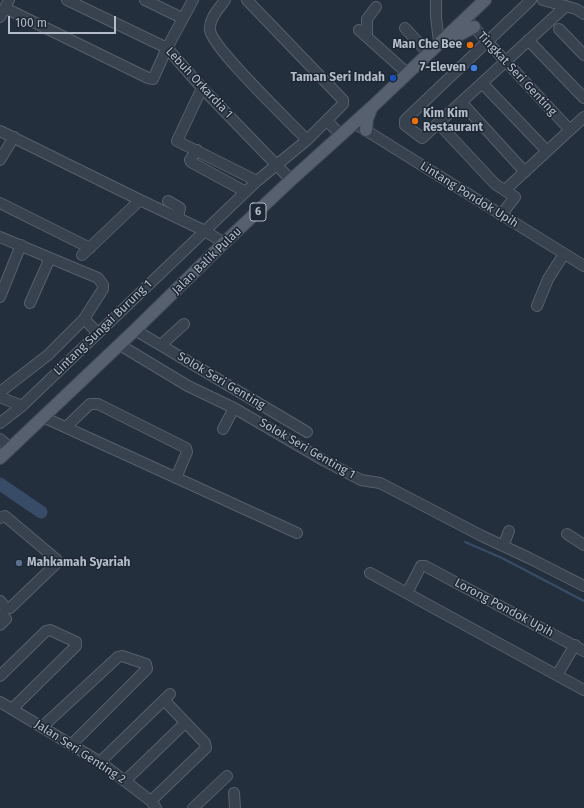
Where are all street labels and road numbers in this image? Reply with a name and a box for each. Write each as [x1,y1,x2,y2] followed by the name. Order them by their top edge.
[474,29,560,119] street label: Tingkat Seri Genting
[162,45,236,121] street label: Lebuh Orkardia 1
[417,159,521,231] street label: Lintang Pondok Upih
[250,203,266,221] road number: 6
[169,224,245,298] street label: Jalan Balik Pulau
[51,277,155,379] street label: Lintang Sungai Burung 1
[175,349,267,413] street label: Solok Seri Genting
[257,416,357,482] street label: Solok Seri Genting 1
[452,576,556,640] street label: Lorong Pondok Upih
[32,717,128,787] street label: Jalan Seri Genting 2

